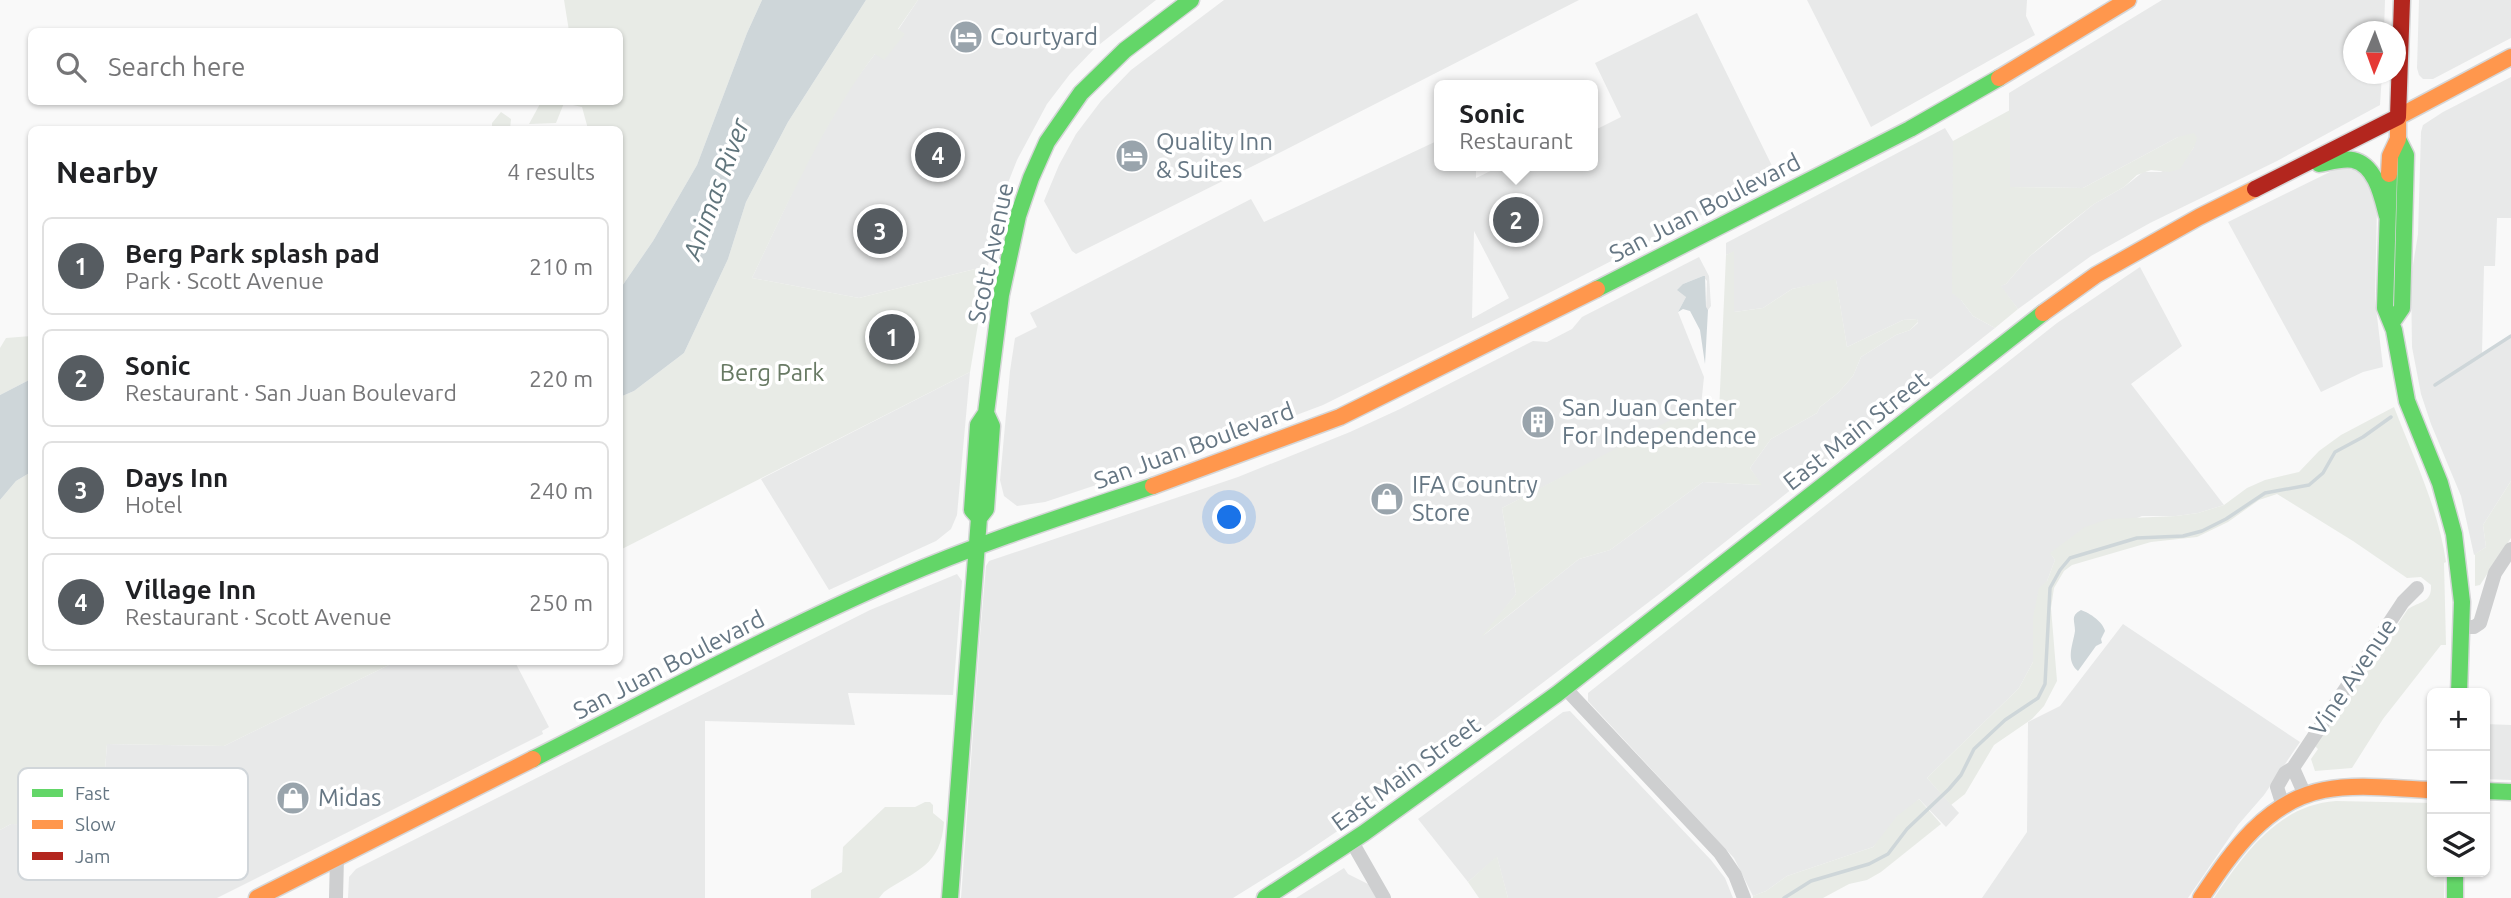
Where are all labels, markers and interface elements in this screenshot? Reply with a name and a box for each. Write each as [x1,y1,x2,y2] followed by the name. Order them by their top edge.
[947,18,985,56] hotel icon: Courtyard
[2343,21,2406,84] north arrow
[990,23,1098,50] place label: Courtyard
[28,28,623,105] search box
[52,48,90,86] icon: search
[108,52,245,81] text: Search here
[1434,80,1598,171] popup
[1459,99,1525,128] text: Sonic
[676,113,755,265] water label: Animas River
[1156,128,1273,183] place label: Quality Inn & Suites
[1459,128,1573,153] text: Restaurant
[915,129,961,181] pin: 4
[1113,137,1151,175] hotel icon: Quality Inn & Suites
[1605,148,1805,267] street label: San Juan Boulevard
[56,155,158,189] text: Nearby
[507,159,595,184] text: 4 results
[962,180,1019,326] street label: Scott Avenue
[1493,194,1539,246] pin: 2
[857,205,903,257] pin: 3
[125,239,380,268] text: Berg Park splash pad
[75,254,87,279] text: 1
[529,254,593,279] text: 210 m
[125,268,324,293] text: Park · Scott Avenue
[869,311,915,363] pin: 1
[125,351,191,380] text: Sonic
[720,359,824,386] park label: Berg Park
[1778,365,1934,496] street label: East Main Street
[75,366,87,391] text: 2
[529,366,593,391] text: 220 m
[125,380,457,405] text: Restaurant · San Juan Boulevard
[1562,394,1757,449] place label: San Juan Center For Independence
[1090,397,1298,494] street label: San Juan Boulevard
[1519,403,1557,441] building icon: San Juan Center For Independence
[125,463,228,492] text: Days Inn
[1412,471,1538,526] place label: IFA Country Store
[75,478,87,503] text: 3
[529,478,593,503] text: 240 m
[1368,480,1406,518] shop icon: IFA Country Store
[125,492,182,517] text: Hotel
[1212,500,1246,534] your location
[125,575,256,604] text: Village Inn
[75,590,87,615] text: 4
[529,590,593,615] text: 250 m
[125,604,392,629] text: Restaurant · Scott Avenue
[569,605,769,724] street label: San Juan Boulevard
[2304,613,2402,740] street label: Vine Avenue
[2427,688,2490,877] map controls
[2427,688,2490,751] button: +
[1326,711,1485,836] street label: East Main Street
[2427,751,2490,814] button: −
[18,768,248,880] legend
[274,779,312,817] shop icon: Midas
[75,782,110,804] text: Fast
[318,784,381,811] place label: Midas
[75,813,116,835] text: Slow
[2427,814,2490,877] button: layers
[75,845,111,867] text: Jam

